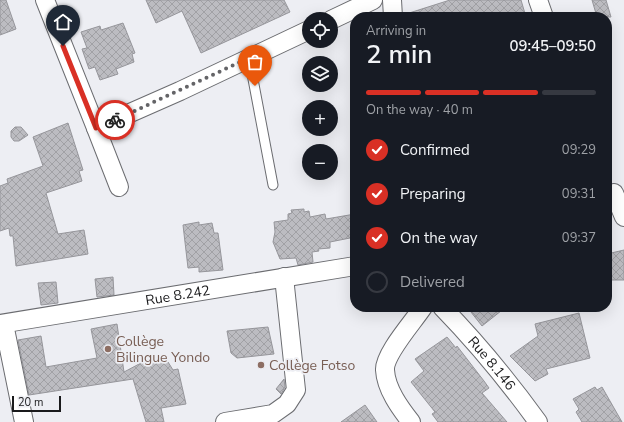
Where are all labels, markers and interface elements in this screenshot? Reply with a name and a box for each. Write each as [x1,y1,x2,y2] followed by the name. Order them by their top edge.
[46,5,80,46] pin
[52,11,74,33] icon: home
[302,12,338,180] map controls
[302,12,338,48] button: locate
[366,22,426,40] text: Arriving in
[509,36,596,56] text: 09:45–09:50
[366,37,432,72] text: 2 min
[238,45,272,86] pin
[244,51,266,73] icon: bag
[302,56,338,92] button: layers
[95,100,135,140] courier
[302,100,338,136] button: +
[366,101,473,119] text: On the way · 40 m
[104,109,126,131] icon: bike
[366,139,388,161] icon: check
[400,140,470,160] text: Confirmed
[562,141,596,159] text: 09:29
[302,144,338,180] button: −
[366,183,388,205] icon: check
[400,184,465,204] text: Preparing
[562,185,596,203] text: 09:31
[366,227,388,249] icon: check
[400,228,478,248] text: On the way
[562,229,596,247] text: 09:37
[400,272,465,292] text: Delivered
[144,280,211,310] street label: Rue 8.242
[116,332,210,367] place label: Collège Bilingue Yondo
[464,332,520,394] street label: Rue 8.146
[103,344,113,354] marker: Collège Bilingue Yondo
[269,356,355,375] place label: Collège Fotso
[256,360,266,370] marker: Collège Fotso
[12,394,61,413] scale bar
[18,395,43,410] text: 20 m

